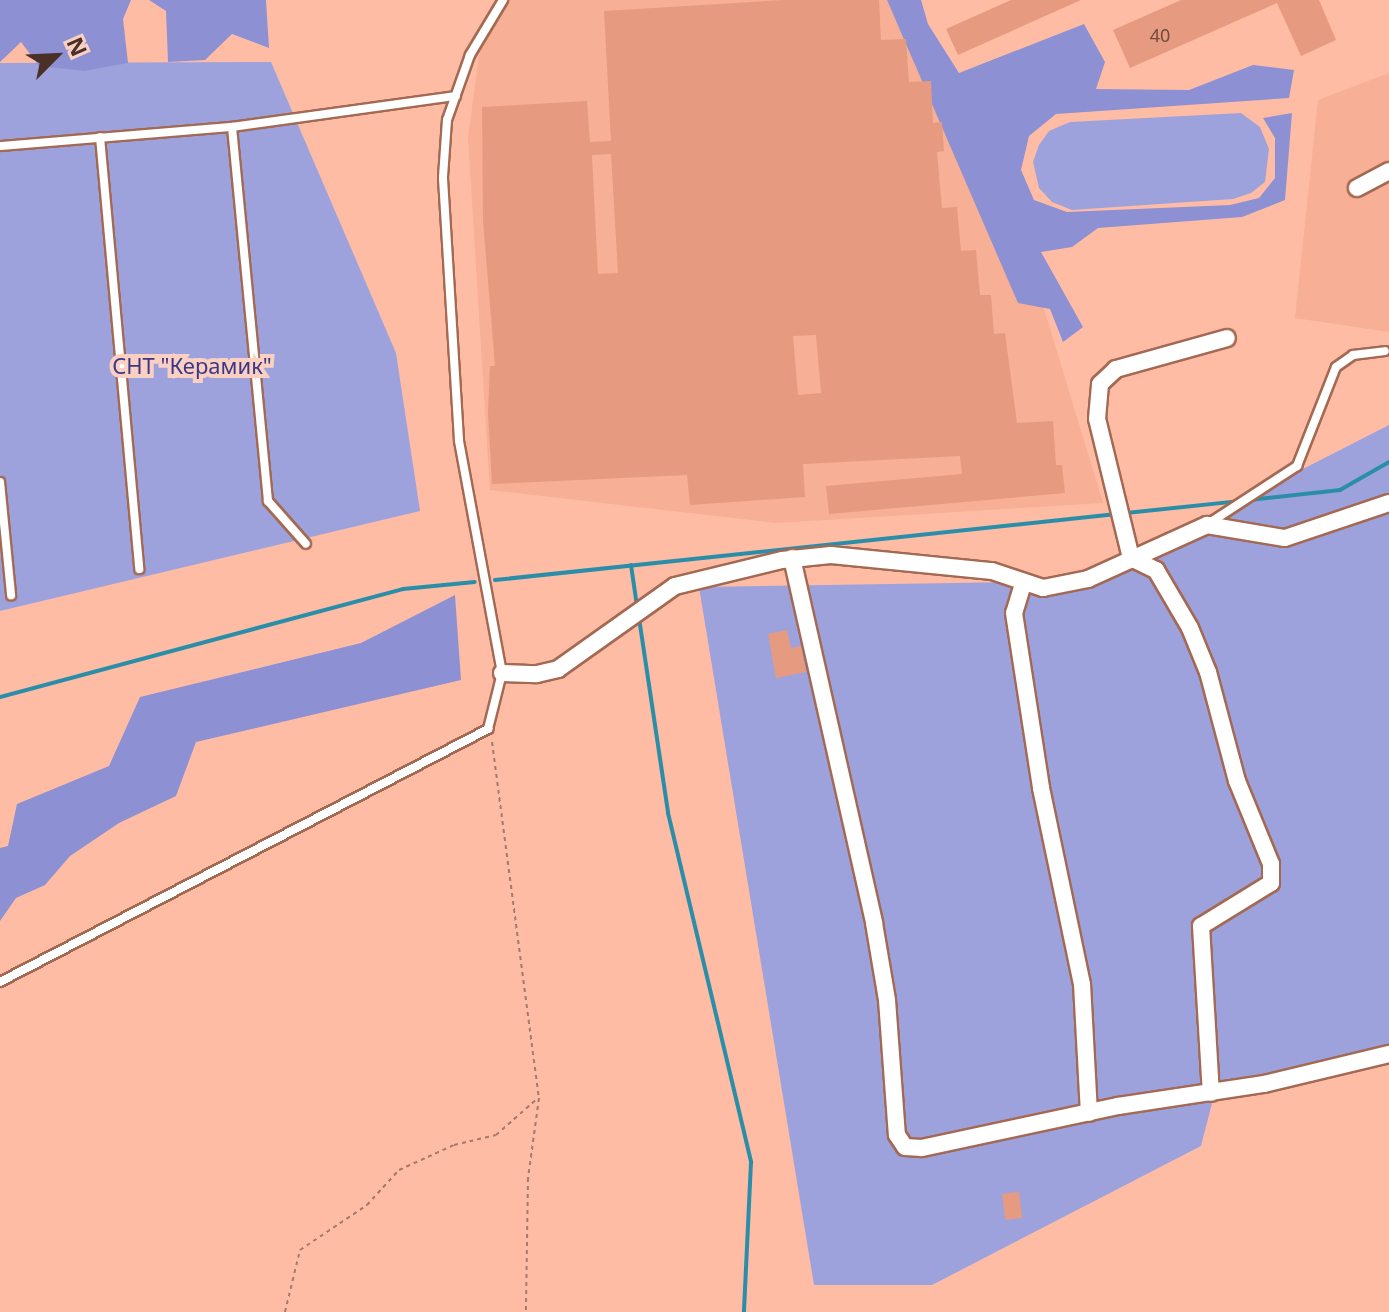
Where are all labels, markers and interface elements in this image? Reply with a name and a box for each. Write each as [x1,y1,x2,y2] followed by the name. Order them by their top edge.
[16,16,96,96] north arrow
[1150,24,1170,46] house number: 40
[61,32,95,61] text: N
[112,353,272,379] park label: СНТ "Керамик"

